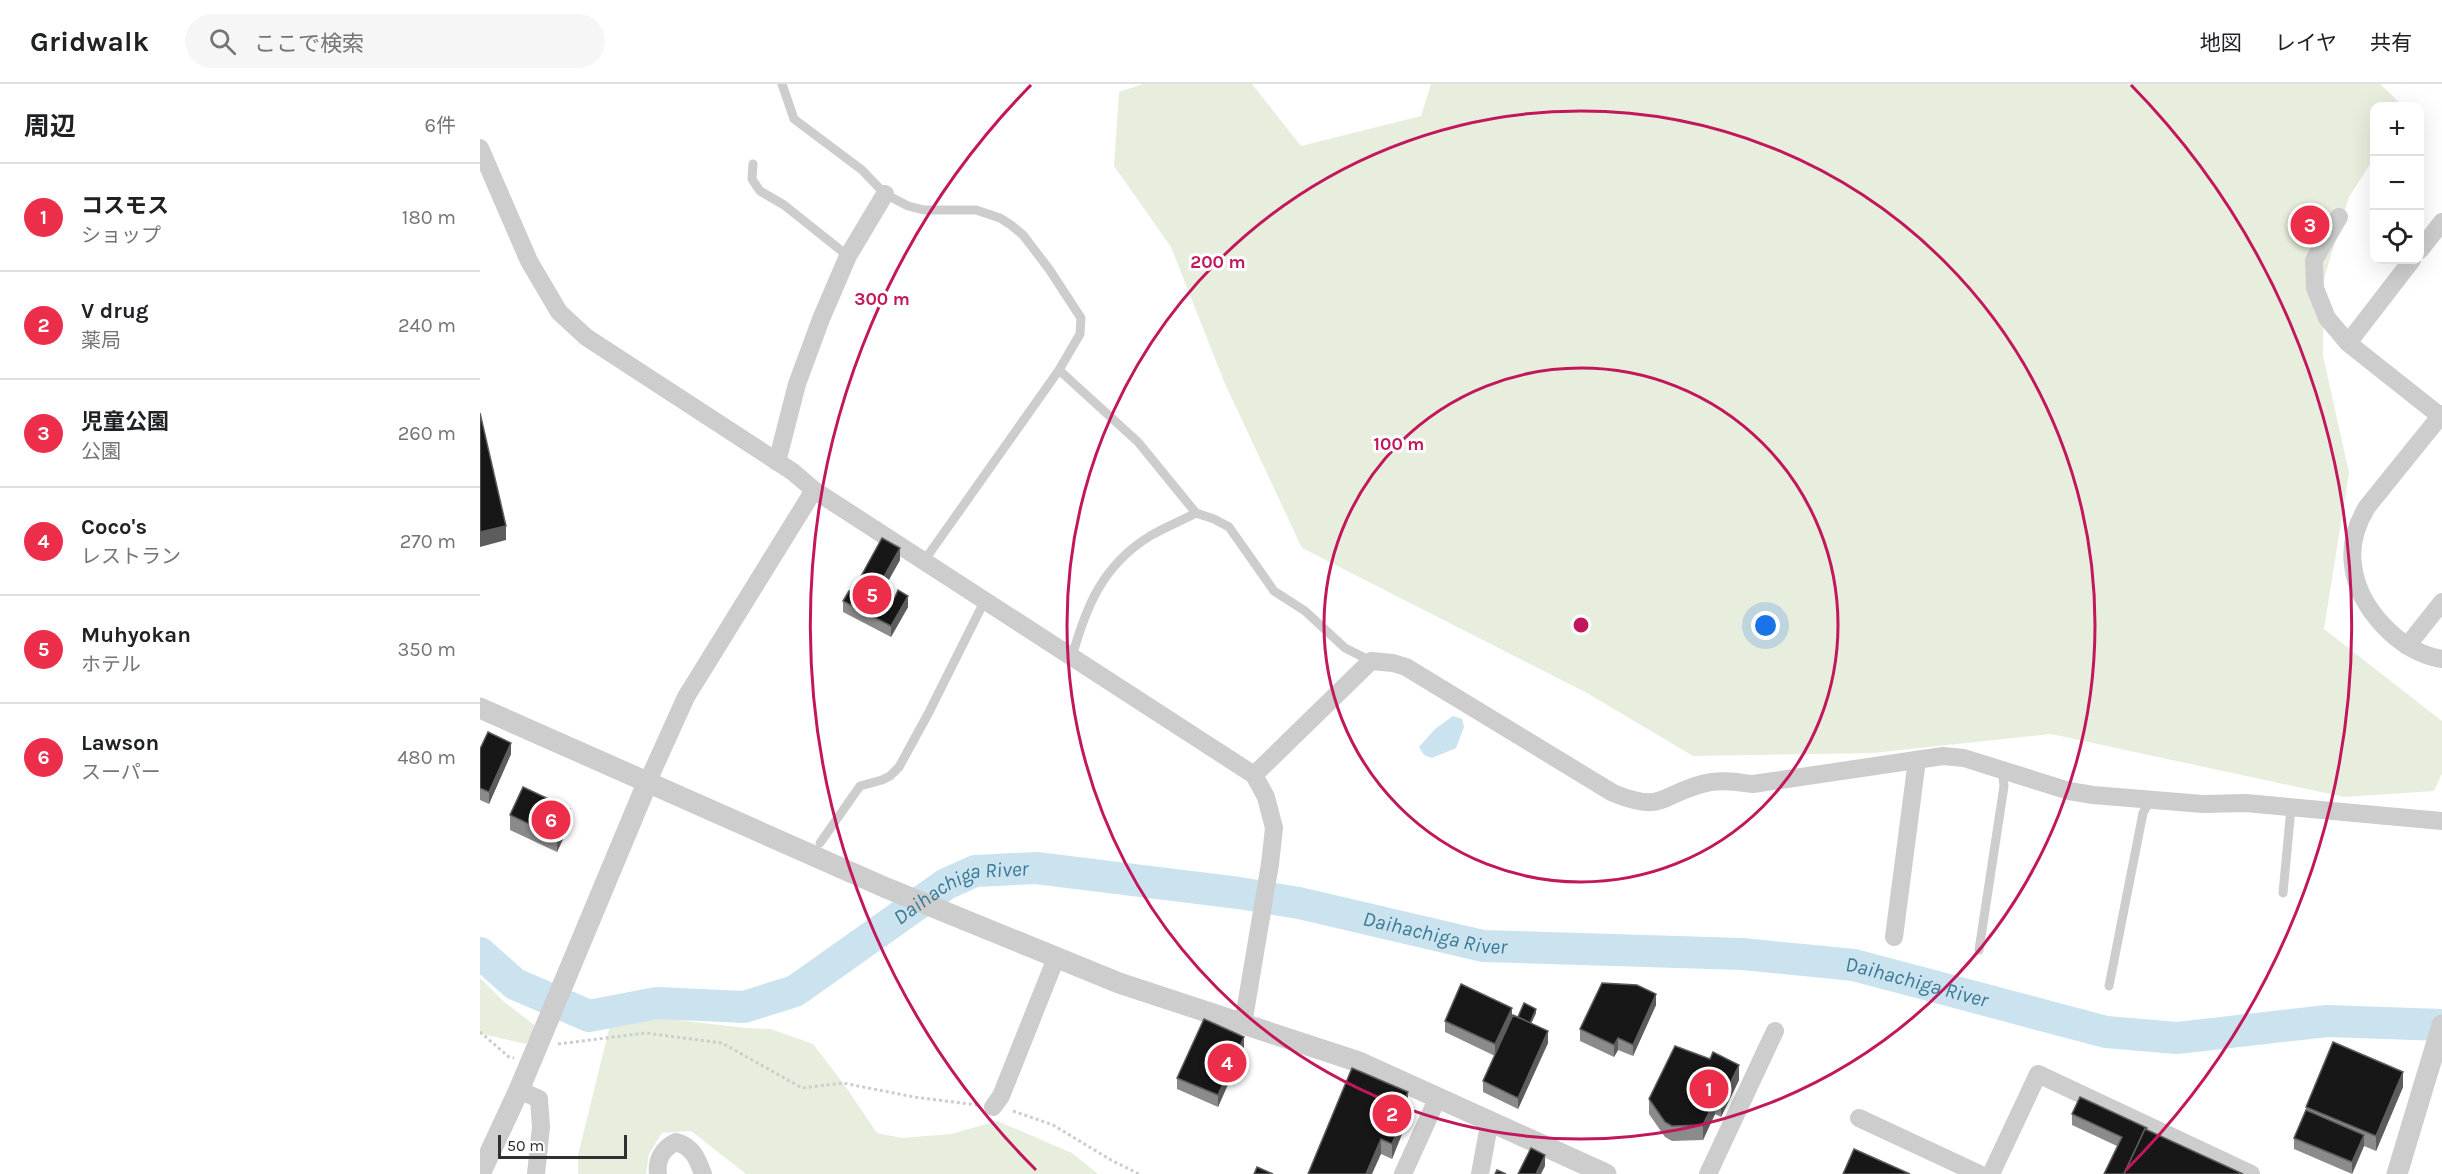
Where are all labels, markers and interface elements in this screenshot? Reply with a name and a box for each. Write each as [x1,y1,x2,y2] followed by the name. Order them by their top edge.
[185,14,605,68] search box
[30,25,149,58] text: Gridwalk
[206,25,239,58] icon: search
[254,31,364,57] text: ここで検索
[2200,31,2242,55] text: 地図
[2275,31,2337,55] text: レイヤ
[2370,31,2412,55] text: 共有
[2370,102,2424,264] map controls
[2370,102,2424,156] button: +
[24,111,76,142] text: 周辺
[425,114,456,137] text: 6件
[2370,156,2424,210] button: −
[81,193,169,219] text: コスモス
[2290,202,2330,248] pin: 3
[40,206,47,229] text: 1
[402,206,456,229] text: 180 m
[2370,210,2424,264] button: locate
[81,224,161,247] text: ショップ
[1190,251,1246,273] text: 200 m
[854,288,910,310] text: 300 m
[81,298,149,324] text: V drug
[37,314,50,337] text: 2
[398,314,456,337] text: 240 m
[81,329,121,352] text: 薬局
[81,409,169,435] text: 児童公園
[37,422,50,445] text: 3
[398,422,456,445] text: 260 m
[1374,433,1424,455] text: 100 m
[81,440,121,463] text: 公園
[81,514,147,540] text: Coco's
[38,530,49,553] text: 4
[400,530,456,553] text: 270 m
[81,545,181,568] text: レストラン
[852,572,892,618] pin: 5
[1751,611,1780,640] your location
[1571,615,1591,635] centre of rings
[81,622,191,648] text: Muhyokan
[38,638,49,661] text: 5
[398,638,456,661] text: 350 m
[81,653,141,676] text: ホテル
[81,730,159,756] text: Lawson
[37,746,50,769] text: 6
[397,746,456,769] text: 480 m
[81,761,161,784] text: スーパー
[532,798,570,842] pin: 6
[889,856,1030,929] water label: Daihachiga River
[1361,906,1508,959] water label: Daihachiga River
[1844,952,1992,1012] water label: Daihachiga River
[1208,1040,1246,1086] pin: 4
[1690,1066,1728,1112] pin: 1
[1372,1092,1412,1136] pin: 2
[498,1132,627,1160] scale bar
[507,1136,544,1155] text: 50 m

